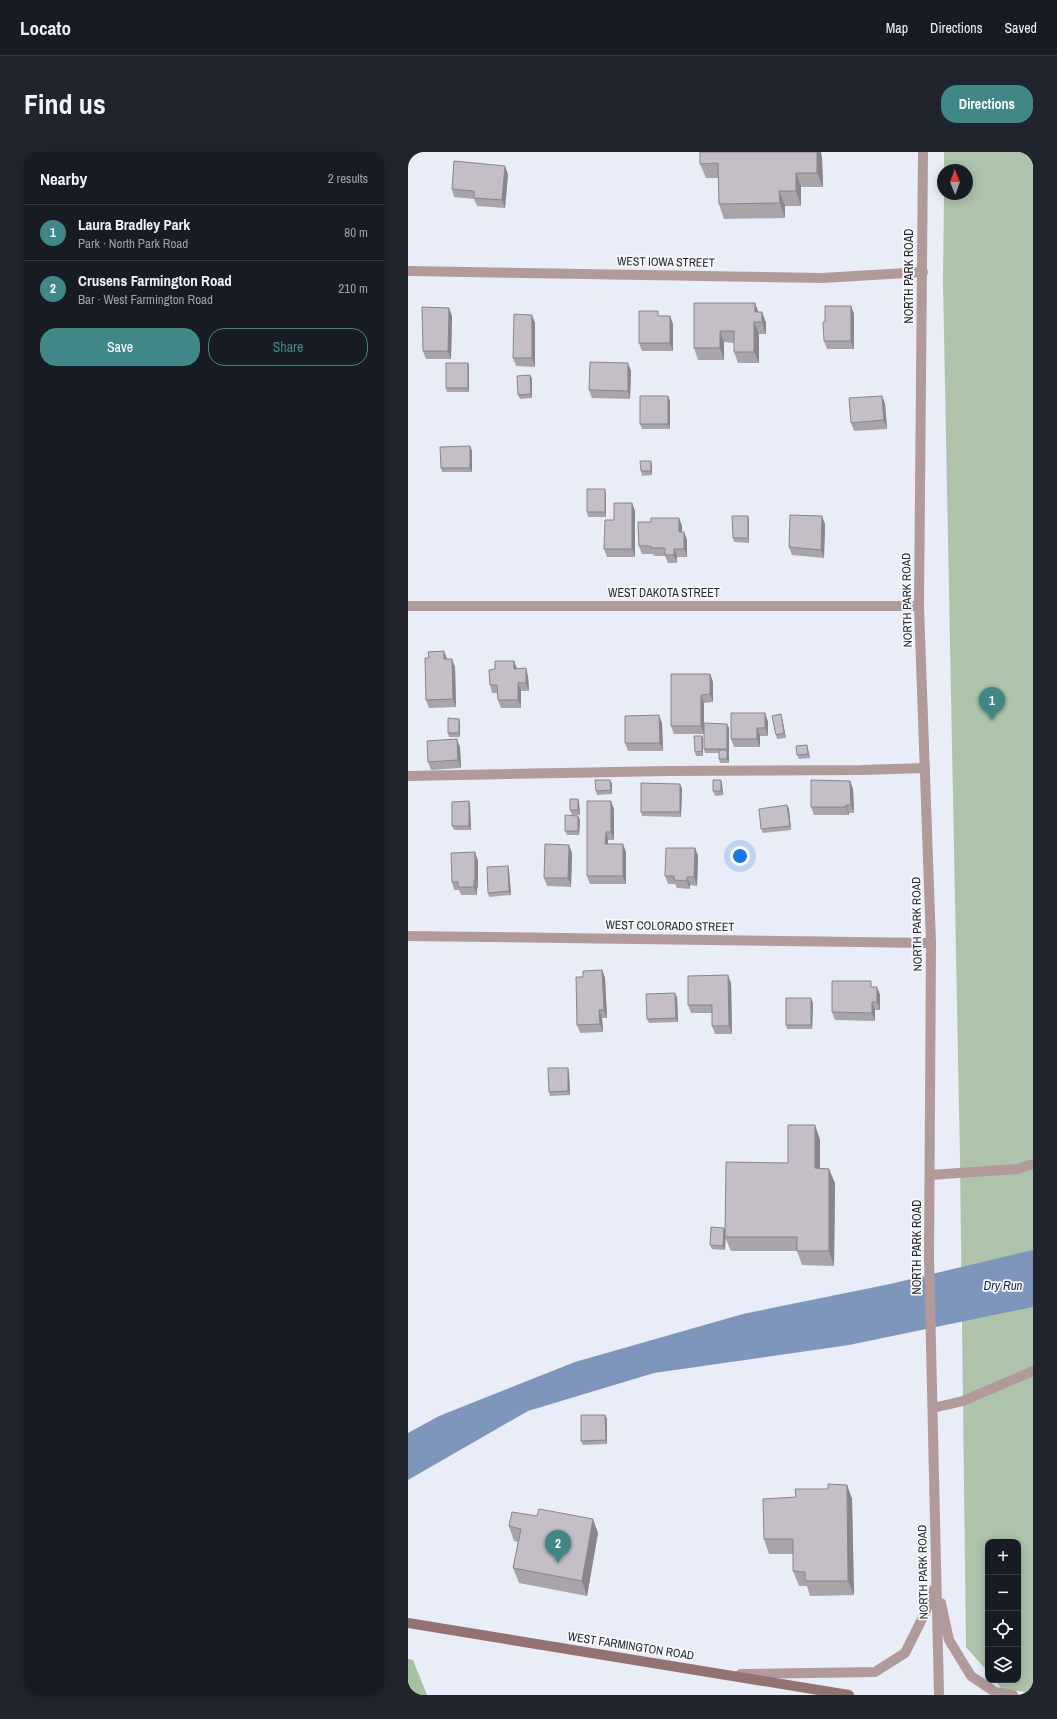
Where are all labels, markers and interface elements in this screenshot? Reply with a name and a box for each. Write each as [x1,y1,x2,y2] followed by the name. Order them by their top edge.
[20,15,71,41] text: Locato
[886,19,908,37] text: Map
[930,19,982,37] text: Directions
[1004,19,1037,37] text: Saved
[24,85,106,123] text: Find us
[941,85,1033,123] button: Directions
[937,164,973,200] north arrow
[40,167,87,190] text: Nearby
[328,170,368,187] text: 2 results
[78,214,190,235] text: Laura Bradley Park
[50,224,56,241] text: 1
[344,224,368,241] text: 80 m
[901,229,917,323] street label: NORTH PARK ROAD
[78,235,188,252] text: Park · North Park Road
[617,253,715,271] street label: WEST IOWA STREET
[78,270,232,291] text: Crusens Farmington Road
[50,280,56,297] text: 2
[338,280,368,297] text: 210 m
[78,291,213,308] text: Bar · West Farmington Road
[40,328,200,366] button: Save
[208,328,368,366] button: Share
[898,552,916,648] street label: NORTH PARK ROAD
[608,585,720,601] street label: WEST DAKOTA STREET
[979,687,1005,720] pin: 1
[730,846,750,866] your location
[908,876,926,972] street label: NORTH PARK ROAD
[605,917,735,935] street label: WEST COLORADO STREET
[909,1200,925,1294] street label: NORTH PARK ROAD
[983,1277,1023,1294] water label: Dry Run
[914,1524,932,1620] street label: NORTH PARK ROAD
[545,1530,571,1563] pin: 2
[985,1539,1021,1683] map controls
[985,1539,1021,1575] button: +
[985,1575,1021,1611] button: −
[985,1611,1021,1647] button: locate
[567,1628,695,1664] street label: WEST FARMINGTON ROAD
[985,1647,1021,1683] button: layers

